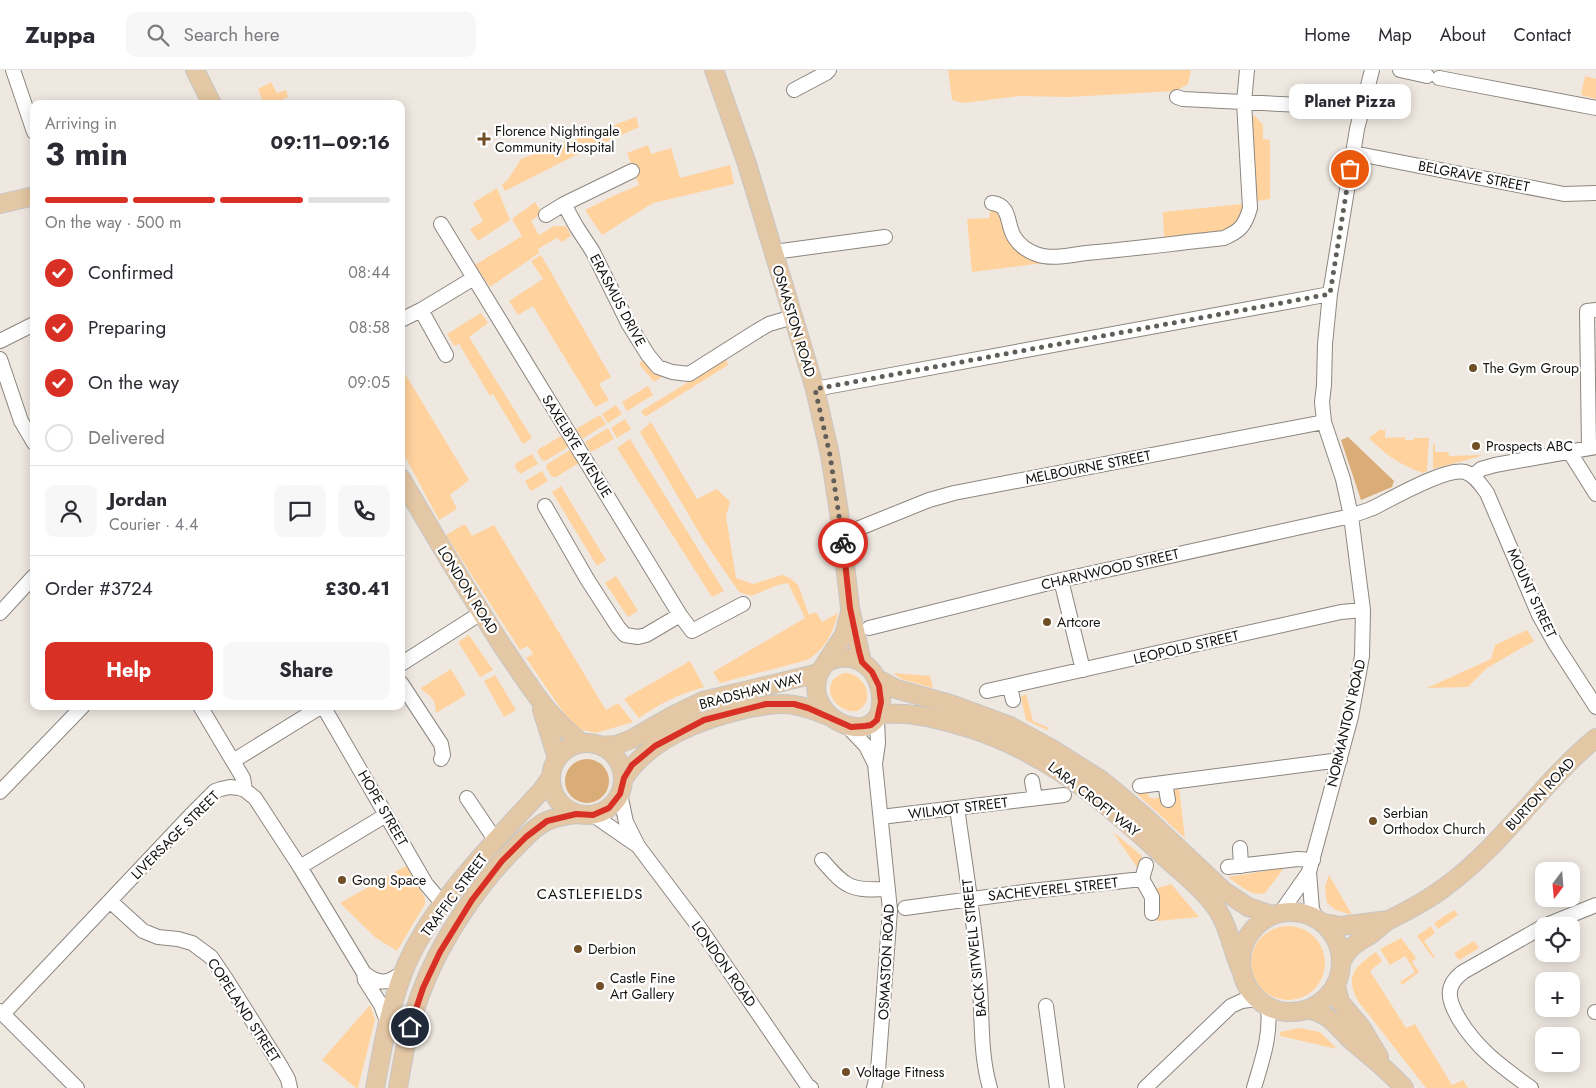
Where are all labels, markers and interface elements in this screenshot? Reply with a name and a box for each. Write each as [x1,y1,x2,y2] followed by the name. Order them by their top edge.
[126,12,476,57] search box
[25,17,96,52] text: Zuppa
[144,21,172,49] icon: search
[184,21,280,48] text: Search here
[1304,22,1350,48] text: Home
[1378,22,1412,48] text: Map
[1440,22,1485,48] text: About
[1513,22,1571,48] text: Contact
[1289,84,1411,119] callout: Planet Pizza
[1304,90,1396,113] text: Planet Pizza
[45,112,117,135] text: Arriving in
[495,121,619,157] place label: Florence Nightingale Community Hospital
[271,129,390,156] text: 09:11–09:16
[45,131,128,177] text: 3 min
[477,132,491,146] marker: Florence Nightingale Community Hospital
[1329,148,1371,190] pin
[1336,155,1364,183] icon: bag
[1417,155,1532,197] street label: BELGRAVE STREET
[45,211,182,234] text: On the way · 500 m
[585,250,651,350] street label: ERASMUS DRIVE
[45,259,73,287] icon: check
[88,259,174,286] text: Confirmed
[348,261,390,284] text: 08:44
[767,263,821,379] street label: OSMASTON ROAD
[45,314,73,342] icon: check
[88,314,166,341] text: Preparing
[349,316,390,339] text: 08:58
[1483,358,1579,378] place label: The Gym Group
[1467,362,1479,374] marker: The Gym Group
[45,369,73,397] icon: check
[88,369,179,396] text: On the way
[348,371,390,394] text: 09:05
[537,391,617,501] street label: SAXELBYE AVENUE
[88,424,165,451] text: Delivered
[1486,436,1573,456] place label: Prospects ABC
[1470,440,1482,452] marker: Prospects ABC
[1024,445,1153,489] street label: MELBOURNE STREET
[45,485,97,537] button: person
[274,485,326,537] button: chat
[338,485,390,537] button: phone
[109,486,167,513] text: Jordan
[109,513,198,536] text: Courier · 4.4
[818,518,868,568] courier
[829,529,857,557] icon: bike
[433,542,503,638] street label: LONDON ROAD
[1039,543,1181,595] street label: CHARNWOOD STREET
[1503,545,1562,641] street label: MOUNT STREET
[45,575,153,602] text: Order #3724
[325,575,390,602] text: £30.41
[1057,612,1101,632] place label: Artcore
[1041,616,1053,628] marker: Artcore
[1131,625,1241,669] street label: LEOPOLD STREET
[45,642,213,700] button: Help
[223,642,390,700] button: Share
[1322,657,1370,789] street label: NORMANTON ROAD
[697,668,805,714] street label: BRADSHAW WAY
[1501,753,1579,835] street label: BURTON ROAD
[1044,757,1144,841] street label: LARA CROFT WAY
[353,766,413,850] street label: HOPE STREET
[126,786,224,884] street label: LIVERSAGE STREET
[907,792,1009,824] street label: WILMOT STREET
[1383,803,1486,839] place label: Serbian Orthodox Church
[1367,815,1379,827] marker: Serbian Orthodox Church
[416,849,492,940] street label: TRAFFIC STREET
[1535,862,1580,908] north arrow
[1535,862,1580,1072] map controls
[352,870,426,890] place label: Gong Space
[987,872,1120,906] street label: SACHEVEREL STREET
[336,874,348,886] marker: Gong Space
[957,878,991,1018] street label: BACK SITWELL STREET
[537,883,643,905] district label: CASTLEFIELDS
[873,903,899,1021] street label: OSMASTON ROAD
[687,917,761,1011] street label: LONDON ROAD
[1535,917,1580,962] button: locate
[588,939,636,959] place label: Derbion
[572,943,584,955] marker: Derbion
[203,954,285,1066] street label: COPELAND STREET
[610,968,675,1004] place label: Castle Fine Art Gallery
[1535,972,1580,1017] button: +
[594,980,606,992] marker: Castle Fine Art Gallery
[389,1006,431,1048] pin
[396,1013,424,1041] icon: home
[1535,1027,1580,1072] button: −
[856,1062,945,1082] place label: Voltage Fitness
[840,1066,852,1078] marker: Voltage Fitness

